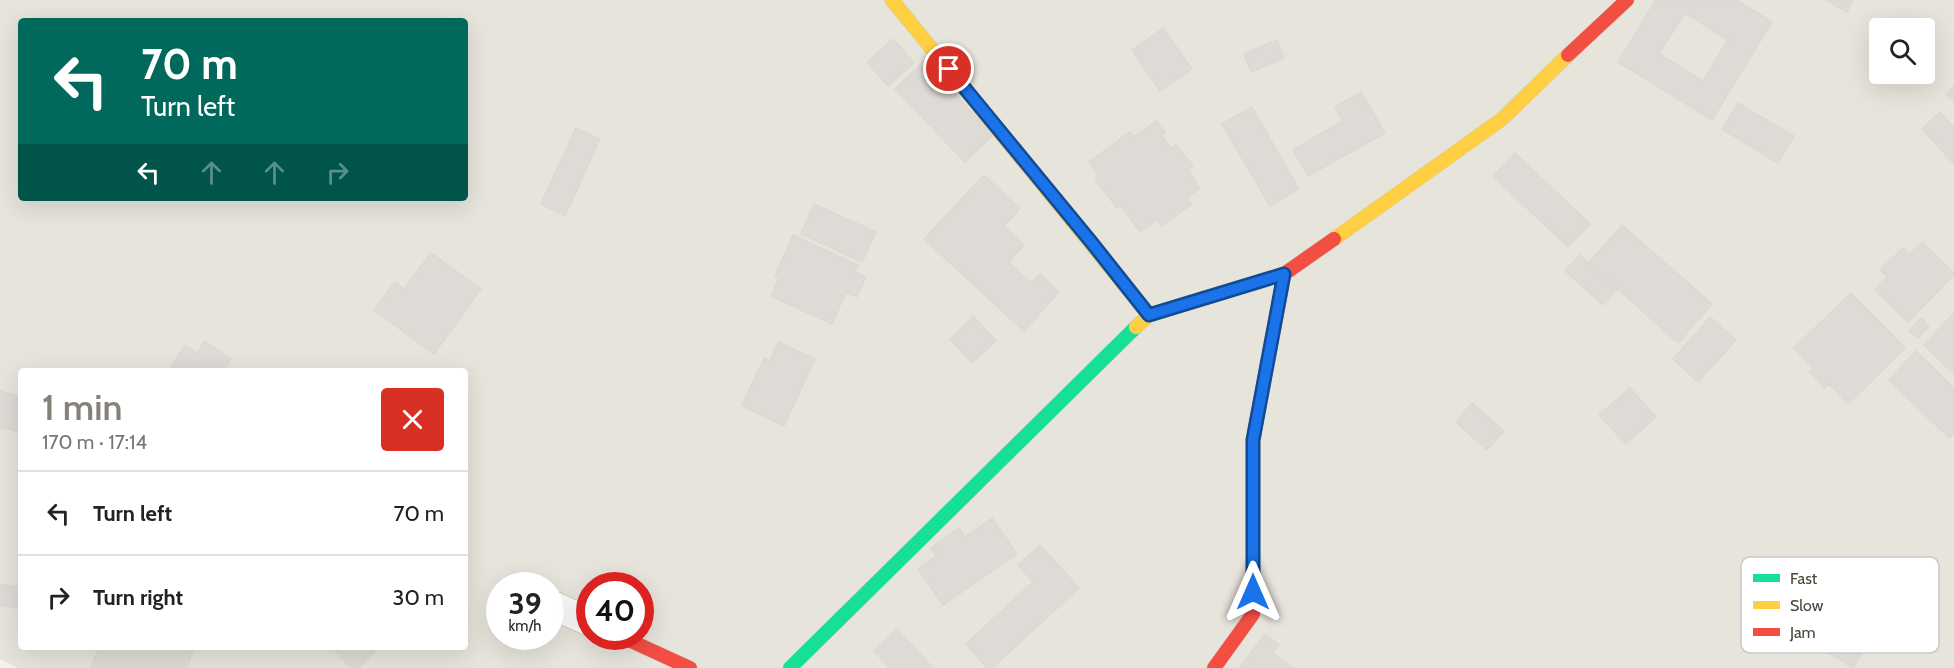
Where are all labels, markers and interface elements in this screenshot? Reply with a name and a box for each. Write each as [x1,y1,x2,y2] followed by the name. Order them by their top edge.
[1869,18,1935,84] map controls
[1869,18,1935,84] button: search
[141,38,238,90] text: 70 m
[42,42,120,120] icon: left
[923,43,974,94] pin
[932,52,965,85] icon: arrive
[141,90,235,123] text: Turn left
[132,156,165,189] icon: left
[195,156,228,189] icon: ahead
[258,156,291,189] icon: ahead
[321,156,354,189] icon: right
[42,385,122,429] text: 1 min
[381,388,444,451] button: close
[42,430,147,454] text: 170 m · 17:14
[42,497,75,530] icon: left
[93,500,172,527] text: Turn left
[394,500,444,527] text: 70 m
[1741,557,1939,653] legend
[1221,560,1285,624] position arrow
[1790,569,1818,588] text: Fast
[576,572,654,650] speed limit sign: 40
[42,581,75,614] icon: right
[93,584,183,611] text: Turn right
[392,584,444,611] text: 30 m
[508,585,542,622] text: 39
[1790,596,1824,615] text: Slow
[509,617,541,635] text: km/h
[1789,623,1816,642] text: Jam

